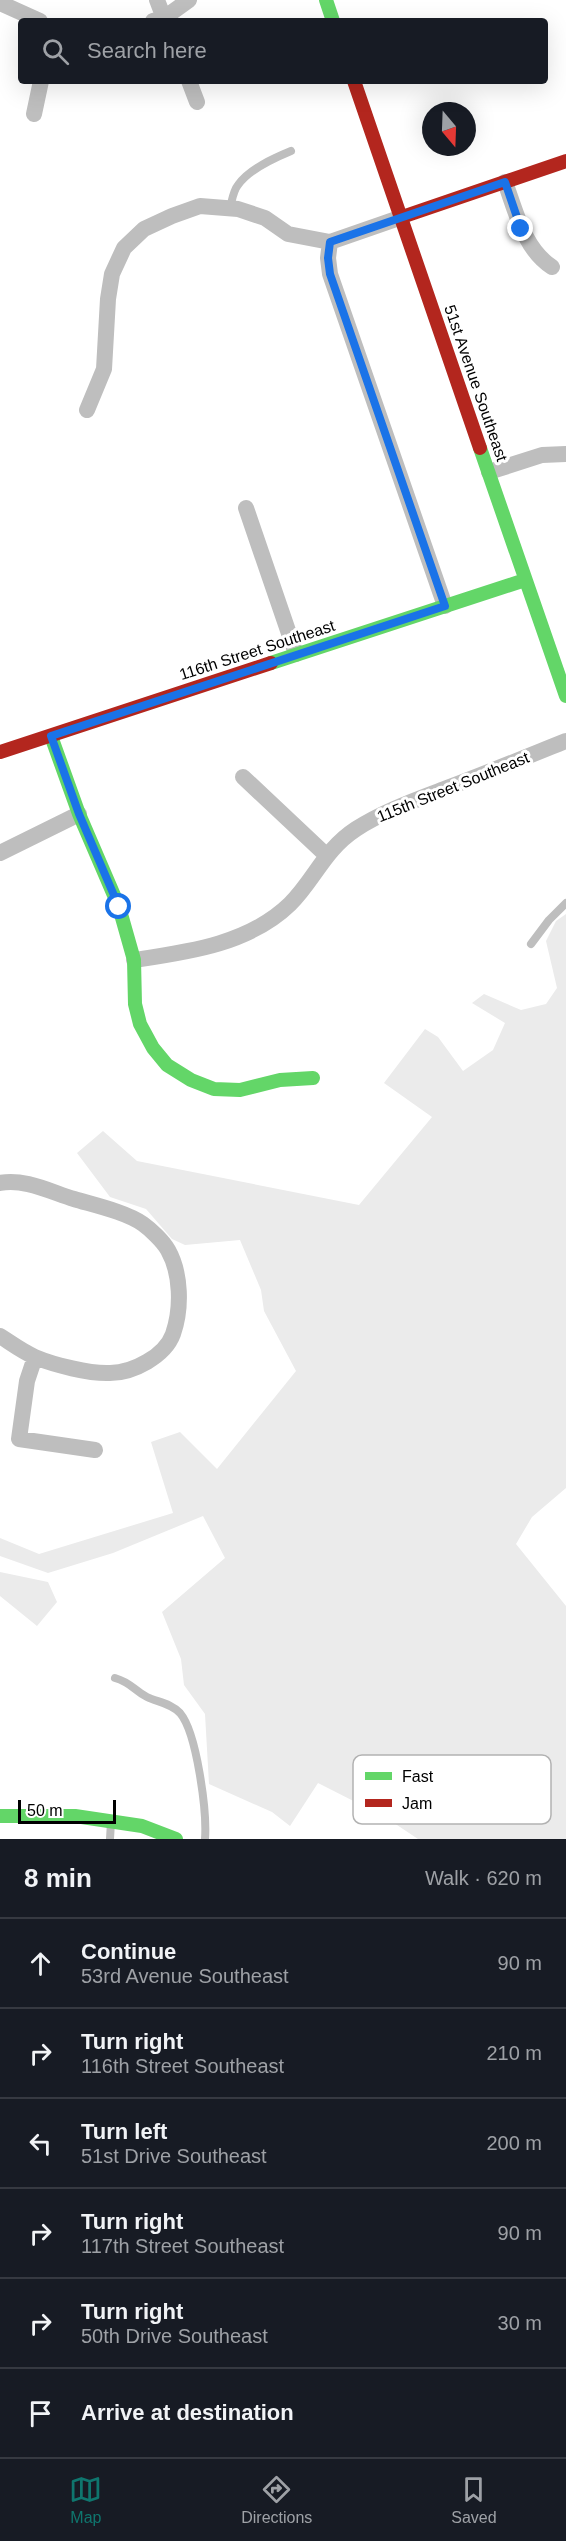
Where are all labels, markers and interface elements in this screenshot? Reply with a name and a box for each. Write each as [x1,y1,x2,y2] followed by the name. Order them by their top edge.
[18,18,548,84] search box
[39,35,72,68] icon: search
[87,38,207,63] text: Search here
[422,102,476,156] north arrow
[507,215,533,241] route end
[441,303,511,464] street label: 51st Avenue Southeast
[177,617,337,683] street label: 116th Street Southeast
[374,748,532,825] street label: 115th Street Southeast
[105,893,131,919] route start
[353,1755,551,1824] legend
[402,1768,434,1785] text: Fast
[402,1795,432,1812] text: Jam
[18,1797,116,1824] scale bar
[27,1802,63,1819] text: 50 m
[24,1863,92,1893] text: 8 min
[425,1867,542,1889] text: Walk · 620 m
[81,1939,176,1964] text: Continue
[24,1947,57,1980] icon: ahead
[498,1952,542,1974] text: 90 m
[81,1965,289,1987] text: 53rd Avenue Southeast
[81,2029,183,2054] text: Turn right
[24,2037,57,2070] icon: right
[486,2042,542,2064] text: 210 m
[81,2055,284,2077] text: 116th Street Southeast
[81,2119,167,2144] text: Turn left
[24,2127,57,2160] icon: left
[486,2132,542,2154] text: 200 m
[81,2145,267,2167] text: 51st Drive Southeast
[81,2209,183,2234] text: Turn right
[24,2217,57,2250] icon: right
[498,2222,542,2244] text: 90 m
[81,2235,284,2257] text: 117th Street Southeast
[81,2299,183,2324] text: Turn right
[24,2307,57,2340] icon: right
[498,2312,542,2334] text: 30 m
[81,2325,268,2347] text: 50th Drive Southeast
[24,2397,57,2430] icon: arrive
[81,2400,294,2425] text: Arrive at destination
[69,2473,102,2527] tab: Map
[241,2473,312,2527] tab: Directions
[451,2473,497,2527] tab: Saved

